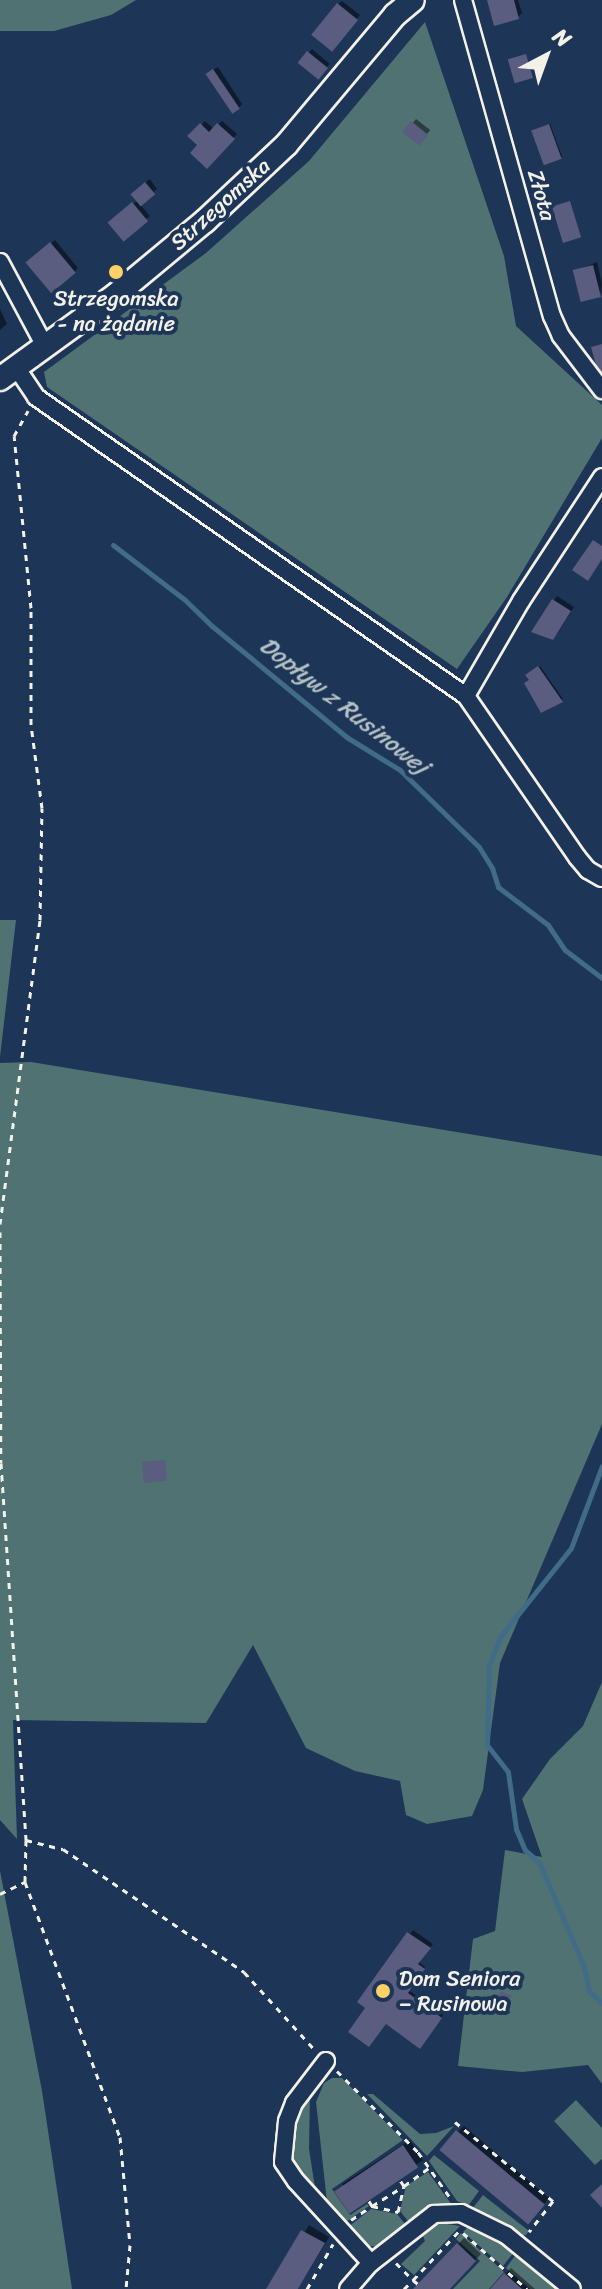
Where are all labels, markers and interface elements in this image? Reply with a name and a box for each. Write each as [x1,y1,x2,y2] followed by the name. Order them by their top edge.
[506,16,586,96] north arrow
[544,18,581,57] text: N
[165,152,275,256] street label: Strzegomska
[522,166,562,224] street label: Złota
[107,263,125,281] marker: Strzegomska - na żądanie
[53,285,179,336] place label: Strzegomska - na żądanie
[254,631,434,781] water label: Dopływ z Rusinowej
[399,1965,520,2016] place label: Dom Seniora – Rusinowa
[374,1982,392,2000] marker: Dom Seniora – Rusinowa

